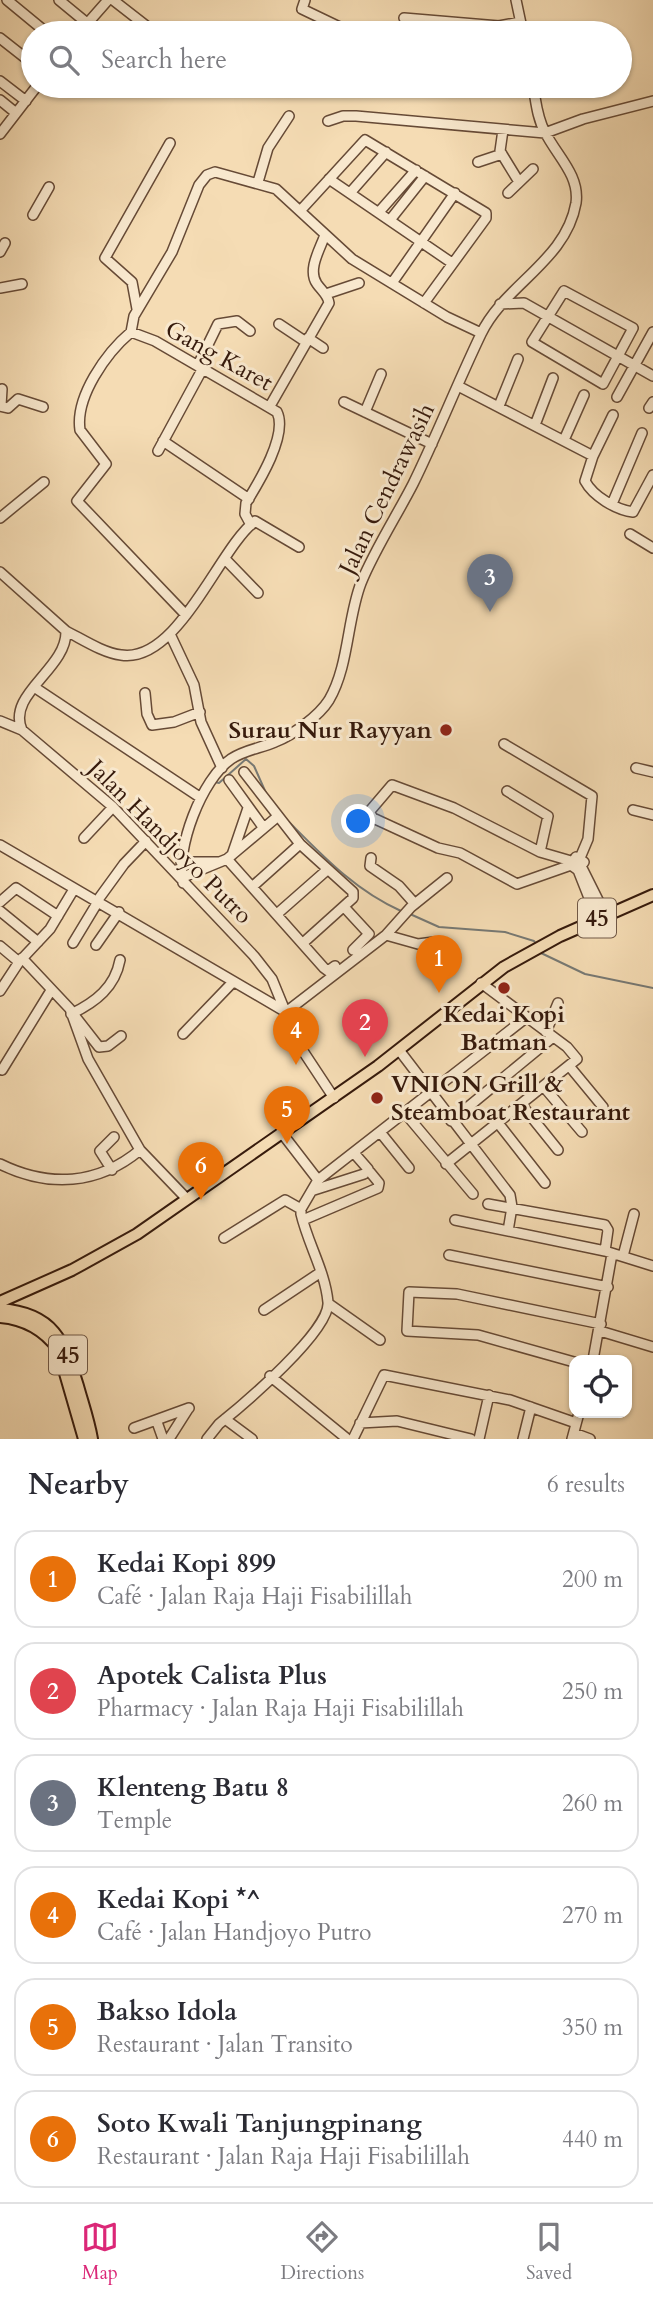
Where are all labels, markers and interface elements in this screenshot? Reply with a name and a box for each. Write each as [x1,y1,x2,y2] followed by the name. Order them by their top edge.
[21,21,632,98] search box
[45,41,83,79] icon: search
[101,42,227,77] text: Search here
[159,313,279,399] street label: Gang Karet
[330,398,443,583] street label: Jalan Cendrawasih
[467,554,513,612] pin: 3
[229,714,433,747] place label: Surau Nur Rayyan
[438,722,454,738] marker: Surau Nur Rayyan
[78,750,260,932] street label: Jalan Handjoyo Putro
[341,804,375,838] your location
[578,898,616,937] road number: 45
[416,935,462,993] pin: 1
[496,980,512,996] marker: Kedai Kopi Batman
[443,998,565,1059] place label: Kedai Kopi Batman
[342,999,388,1057] pin: 2
[273,1007,319,1065] pin: 4
[391,1068,631,1129] place label: VNION Grill & Steamboat Restaurant
[264,1086,310,1144] pin: 5
[369,1090,385,1106] marker: VNION Grill & Steamboat Restaurant
[178,1142,224,1200] pin: 6
[49,1336,87,1374] road number: 45
[569,1355,632,1418] map controls
[569,1355,632,1418] button: locate
[28,1464,129,1505] text: Nearby
[547,1469,625,1500] text: 6 results
[97,1546,276,1581] text: Kedai Kopi 899
[47,1564,59,1595] text: 1
[562,1564,623,1595] text: 200 m
[97,1581,412,1612] text: Café · Jalan Raja Haji Fisabilillah
[97,1658,327,1693] text: Apotek Calista Plus
[47,1676,59,1707] text: 2
[562,1676,623,1707] text: 250 m
[97,1693,464,1724] text: Pharmacy · Jalan Raja Haji Fisabilillah
[97,1770,289,1805] text: Klenteng Batu 8
[47,1788,59,1819] text: 3
[562,1788,623,1819] text: 260 m
[97,1805,172,1836] text: Temple
[97,1882,260,1917] text: Kedai Kopi *^
[47,1900,59,1931] text: 4
[562,1900,623,1931] text: 270 m
[97,1917,371,1948] text: Café · Jalan Handjoyo Putro
[97,1994,237,2029] text: Bakso Idola
[47,2012,59,2043] text: 5
[562,2012,623,2043] text: 350 m
[97,2029,353,2060] text: Restaurant · Jalan Transito
[97,2106,422,2141] text: Soto Kwali Tanjungpinang
[47,2124,59,2155] text: 6
[562,2124,623,2155] text: 440 m
[97,2141,470,2172] text: Restaurant · Jalan Raja Haji Fisabilillah
[81,2218,119,2286] tab: Map
[281,2218,364,2286] tab: Directions
[526,2218,572,2286] tab: Saved

